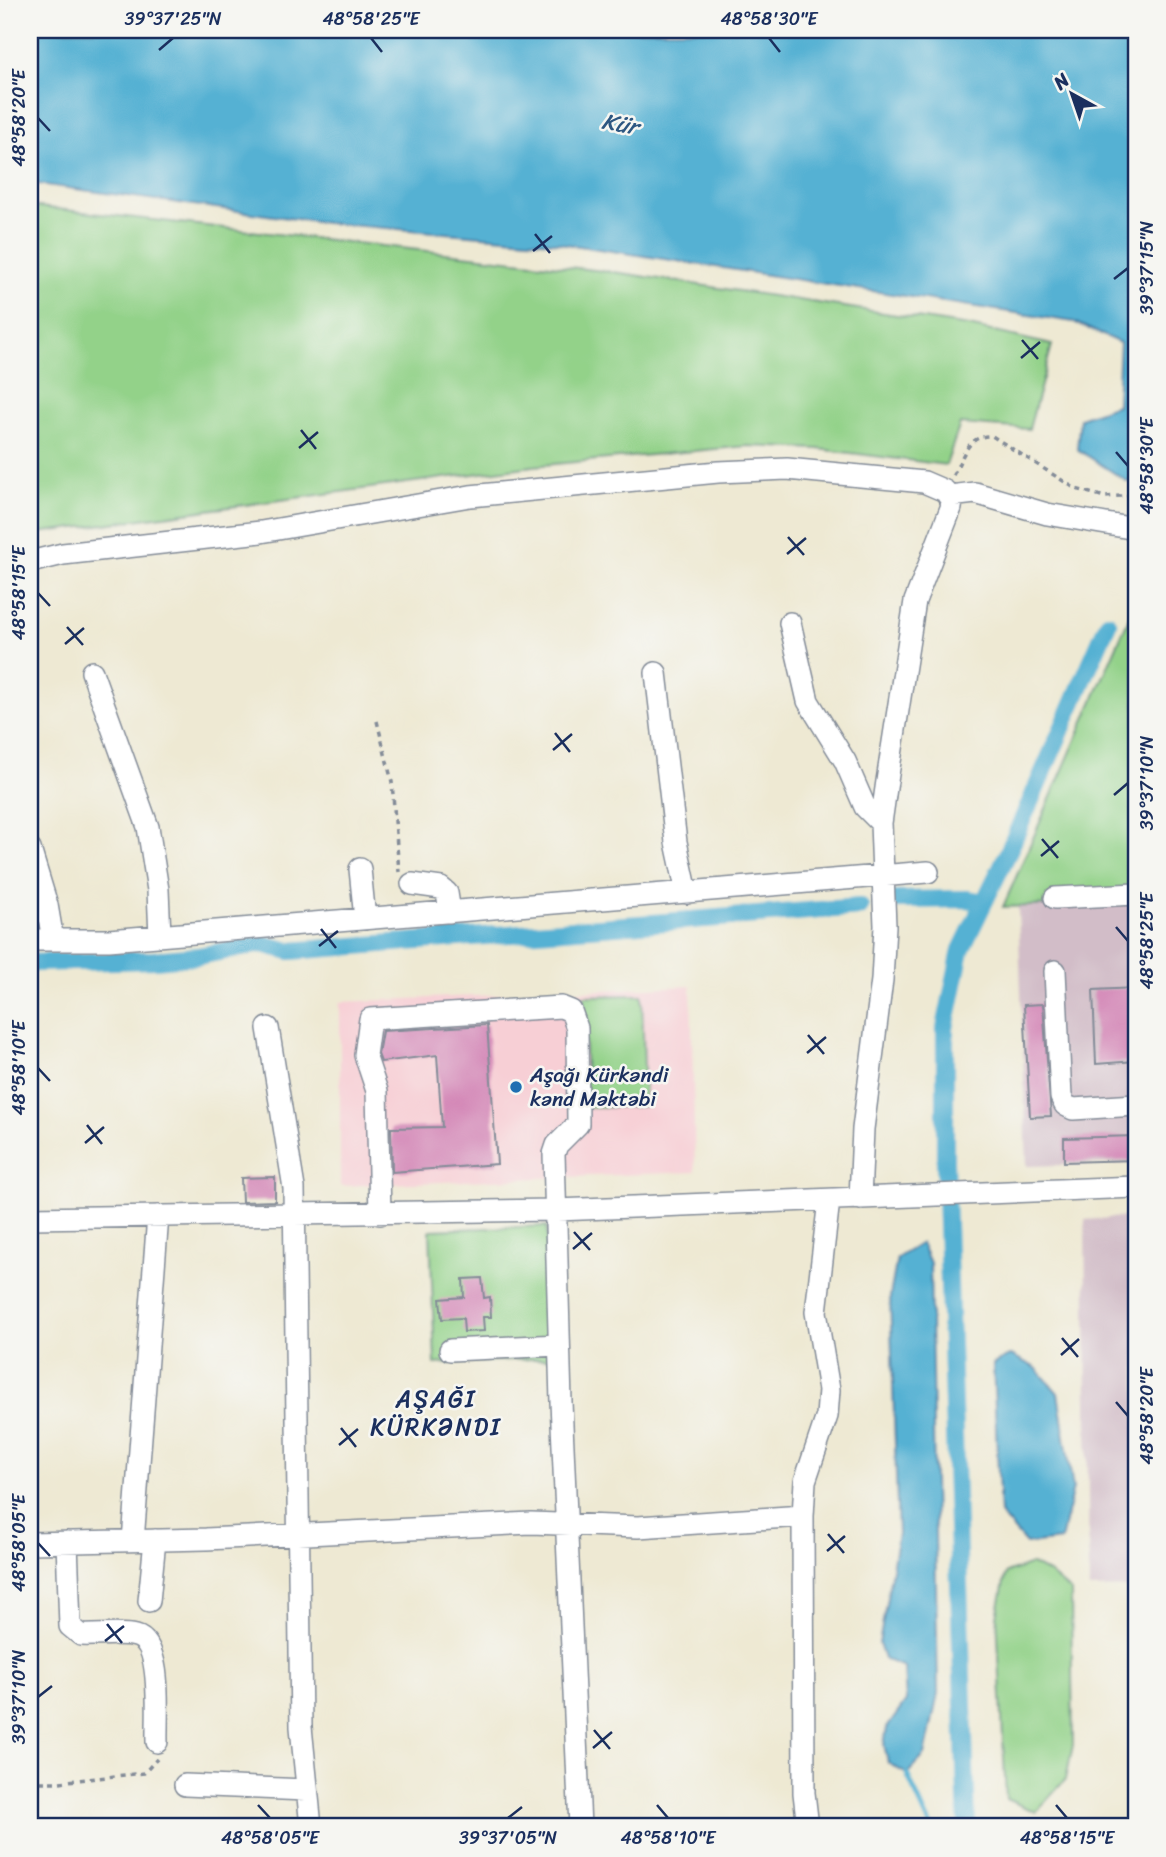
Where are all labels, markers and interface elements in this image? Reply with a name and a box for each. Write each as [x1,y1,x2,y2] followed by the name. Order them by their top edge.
[125,3,222,35] text: 39°37'25"N
[322,3,421,35] text: 48°58'25"E
[720,3,819,35] text: 48°58'30"E
[1036,60,1106,130] north arrow
[1045,64,1078,99] text: N
[3,68,35,167] text: 48°58'20"E
[599,101,646,148] water label: Kür
[1131,220,1163,315] text: 39°37'15"N
[1131,416,1163,515] text: 48°58'30"E
[3,545,35,640] text: 48°58'15"E
[1131,735,1163,830] text: 39°37'10"N
[1131,891,1163,990] text: 48°58'25"E
[3,1020,35,1115] text: 48°58'10"E
[529,1056,670,1118] place label: Aşağı Kürkəndi kənd Məktəbi
[508,1079,524,1095] marker: Aşağı Kürkəndi kənd Məktəbi
[1131,1366,1163,1465] text: 48°58'20"E
[370,1378,502,1448] district label: AŞAĞI KÜRKƏNDI
[3,1493,35,1592] text: 48°58'05"E
[3,1649,35,1744] text: 39°37'10"N
[221,1822,320,1854] text: 48°58'05"E
[459,1822,557,1854] text: 39°37'05"N
[621,1822,716,1854] text: 48°58'10"E
[1020,1822,1115,1854] text: 48°58'15"E

